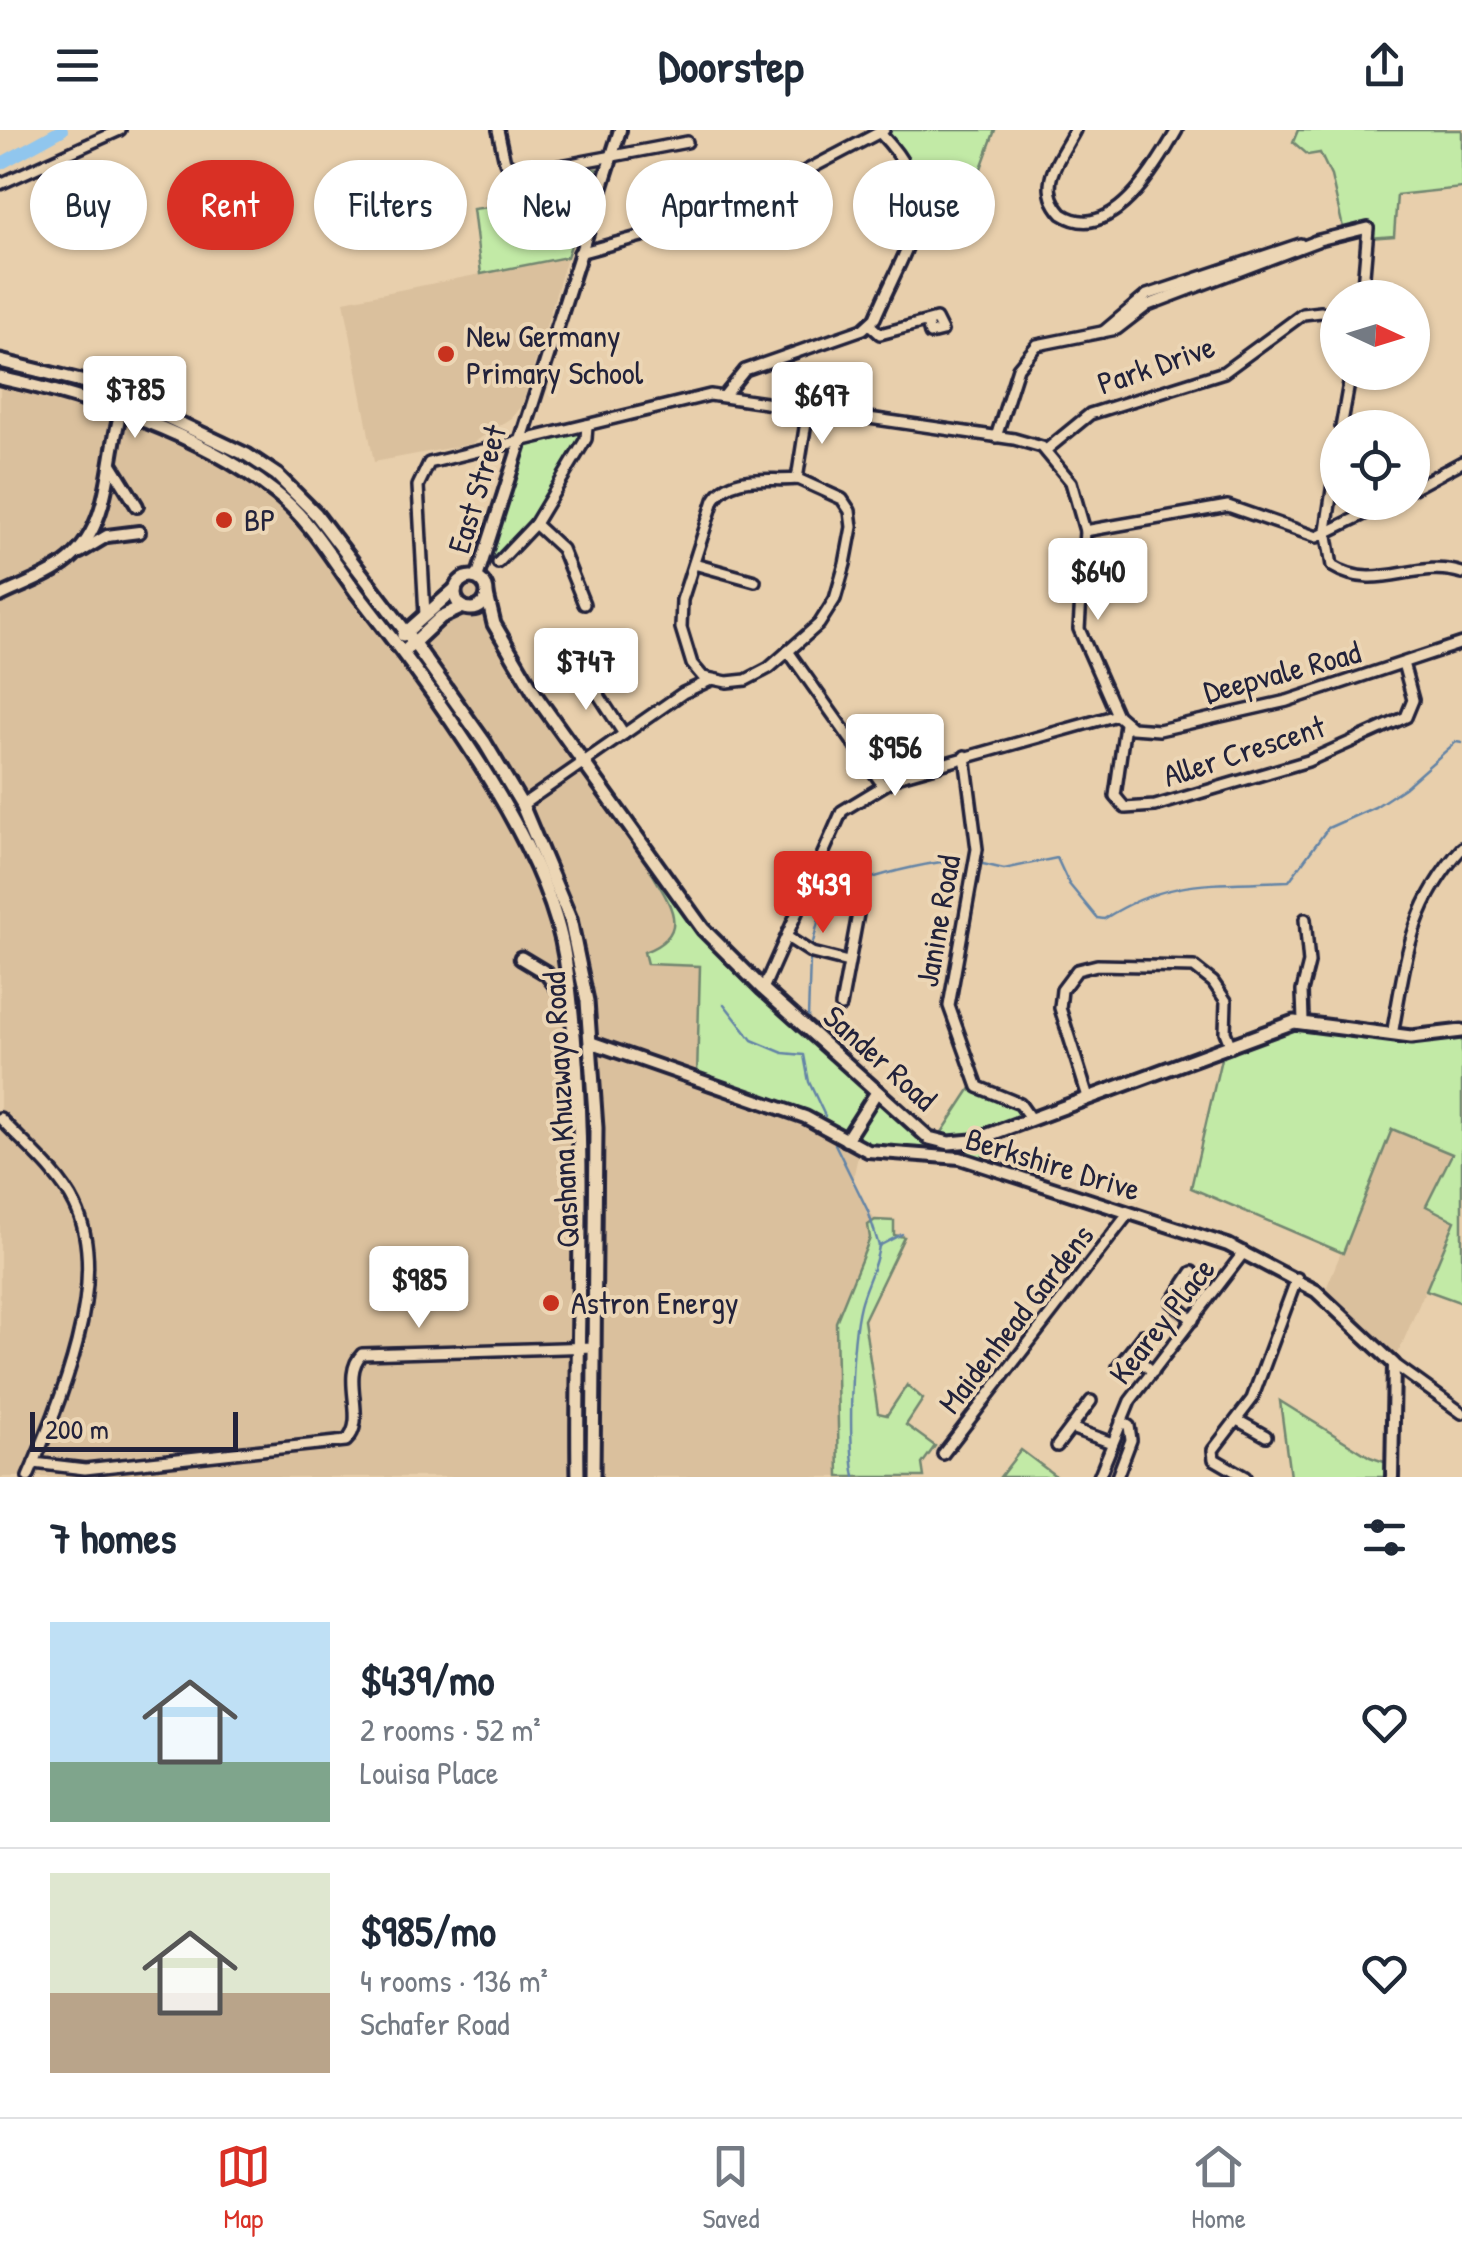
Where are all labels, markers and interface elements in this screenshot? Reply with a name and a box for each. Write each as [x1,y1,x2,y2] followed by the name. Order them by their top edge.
[659,35,803,96] text: Doorstep
[50,38,105,93] icon: menu
[1357,38,1412,93] icon: share
[30,160,147,250] chip: Buy
[167,160,294,250] chip: Rent
[314,160,467,250] chip: Filters
[487,160,606,250] chip: New
[626,160,833,250] chip: Apartment
[853,160,995,250] chip: House
[1320,280,1430,390] north arrow
[1320,280,1430,520] map controls
[466,314,644,394] place label: New Germany Primary School
[1092,324,1220,405] street label: Park Drive
[435,343,457,365] marker: New Germany Primary School
[76,356,194,441] pin: $785
[763,362,881,447] pin: $697
[105,367,165,410] text: $785
[794,373,850,416] text: $697
[1320,410,1430,520] button: locate
[437,419,517,558] street label: East Street
[244,498,276,541] place label: BP
[213,509,235,531] marker: BP
[1039,538,1157,623] pin: $640
[1070,549,1126,592] text: $640
[527,628,645,713] pin: $747
[1199,630,1365,713] street label: Deepvale Road
[556,639,616,682] text: $747
[1158,704,1331,797] street label: Aller Crescent
[836,714,954,799] pin: $956
[868,725,922,768] text: $956
[764,851,882,936] pin: $439
[905,852,970,990] street label: Janine Road
[796,862,850,905] text: $439
[532,971,589,1249] street label: Qashana Khuzwayo Road
[814,995,946,1120] street label: Sander Road
[961,1117,1146,1210] street label: Berkshire Drive
[928,1215,1103,1422] street label: Maidenhead Gardens
[360,1246,478,1331] pin: $985
[1099,1248,1225,1393] street label: Kearey Place
[391,1257,447,1300] text: $985
[571,1281,738,1324] place label: Astron Energy
[540,1292,562,1314] marker: Astron Energy
[30,1407,238,1452] scale bar
[45,1410,109,1448] text: 200 m
[50,1509,176,1566] text: 7 homes
[1357,1510,1412,1565] icon: filters
[360,1651,495,1708] text: $439/mo
[130,1662,250,1782] icon: home
[1357,1695,1412,1750] icon: heart
[360,1708,541,1751] text: 2 rooms · 52 m²
[360,1751,499,1794] text: Louisa Place
[360,1902,496,1959] text: $985/mo
[130,1913,250,2033] icon: home
[1357,1946,1412,2001] icon: heart
[360,1959,548,2002] text: 4 rooms · 136 m²
[360,2002,509,2045] text: Schafer Road
[216,2139,271,2237] tab: Map
[702,2139,760,2237] tab: Saved
[1191,2139,1246,2237] tab: Home

